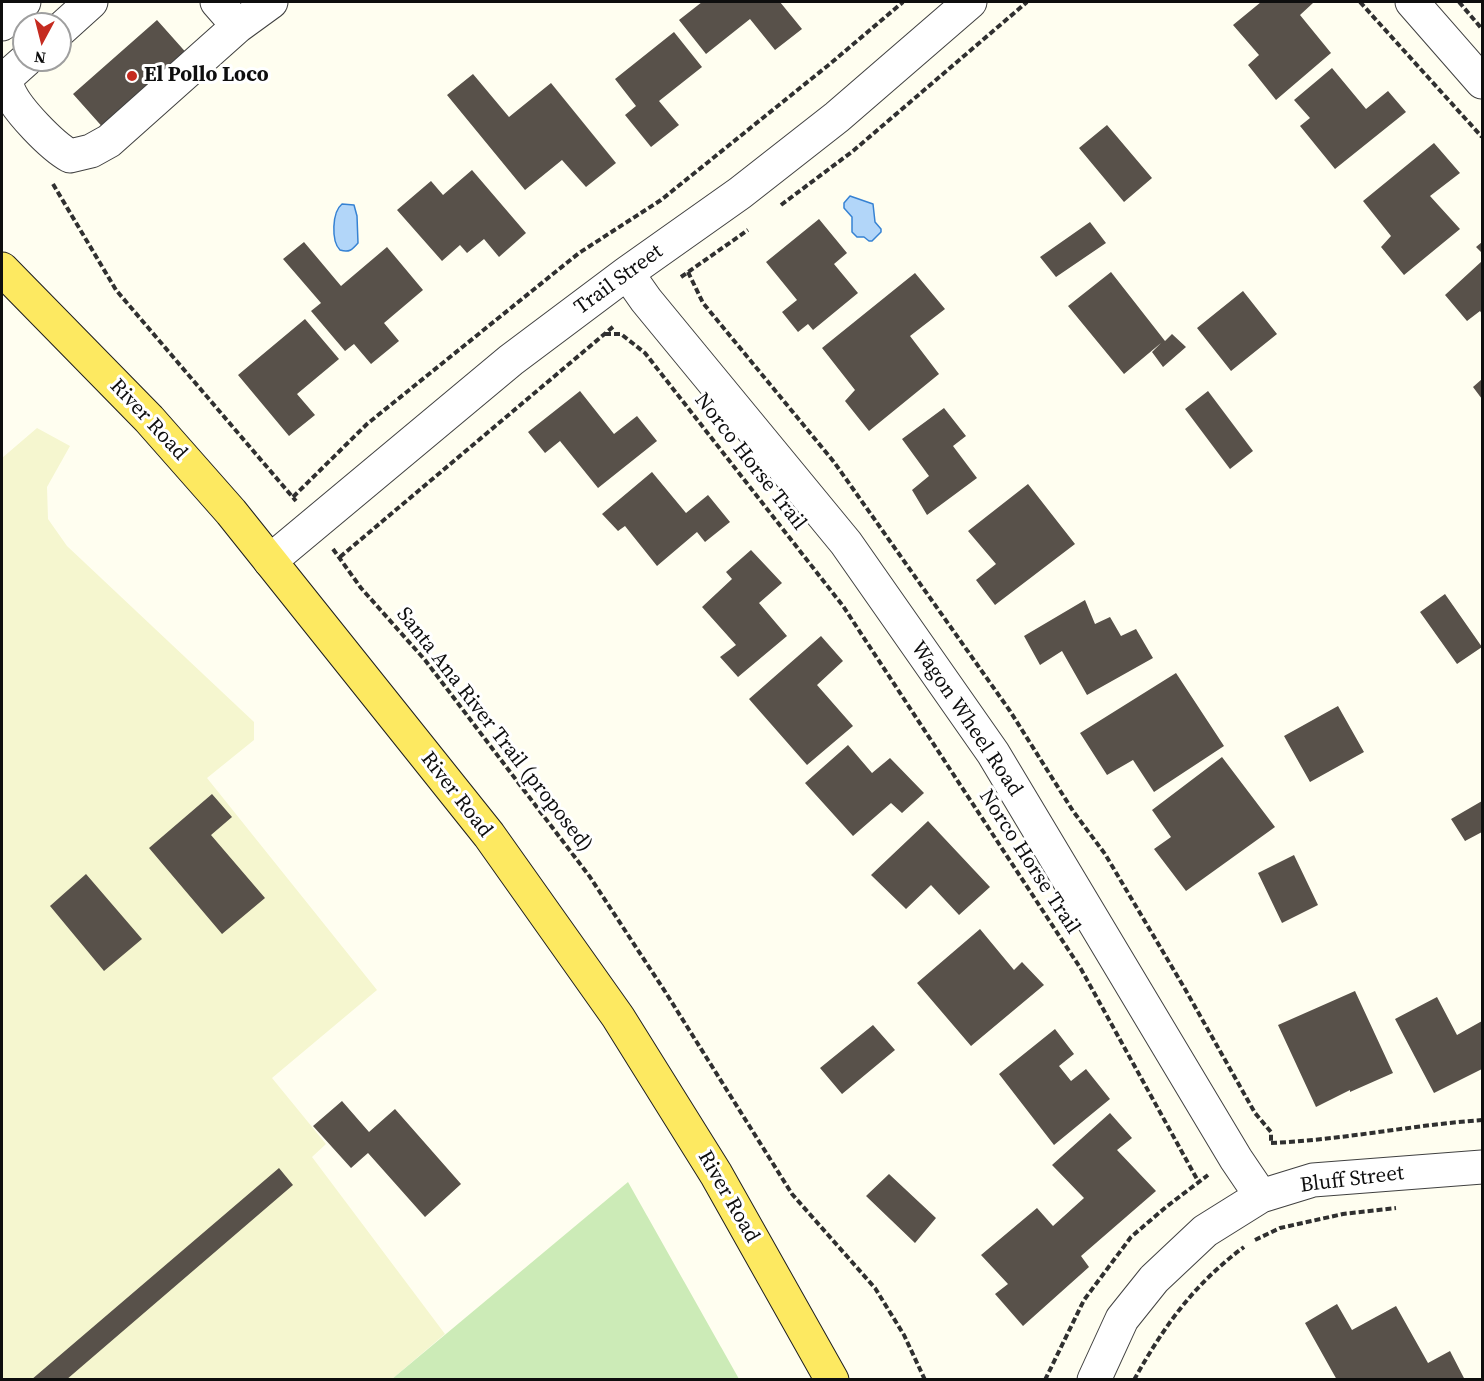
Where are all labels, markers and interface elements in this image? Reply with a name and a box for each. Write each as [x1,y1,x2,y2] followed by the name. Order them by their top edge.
[12,12,72,72] north arrow
[33,46,47,70] text: N
[144,63,269,89] place label: El Pollo Loco
[125,69,139,83] marker: El Pollo Loco
[570,240,668,320] street label: Trail Street
[104,374,192,466] street label: River Road
[689,388,811,536] street label: Norco Horse Trail
[391,603,597,857] street label: Santa Ana River Trail (proposed)
[905,637,1027,801] street label: Wagon Wheel Road
[415,747,497,843] street label: River Road
[973,785,1085,939] street label: Norco Horse Trail
[692,1147,764,1247] street label: River Road
[1299,1161,1405,1199] street label: Bluff Street

